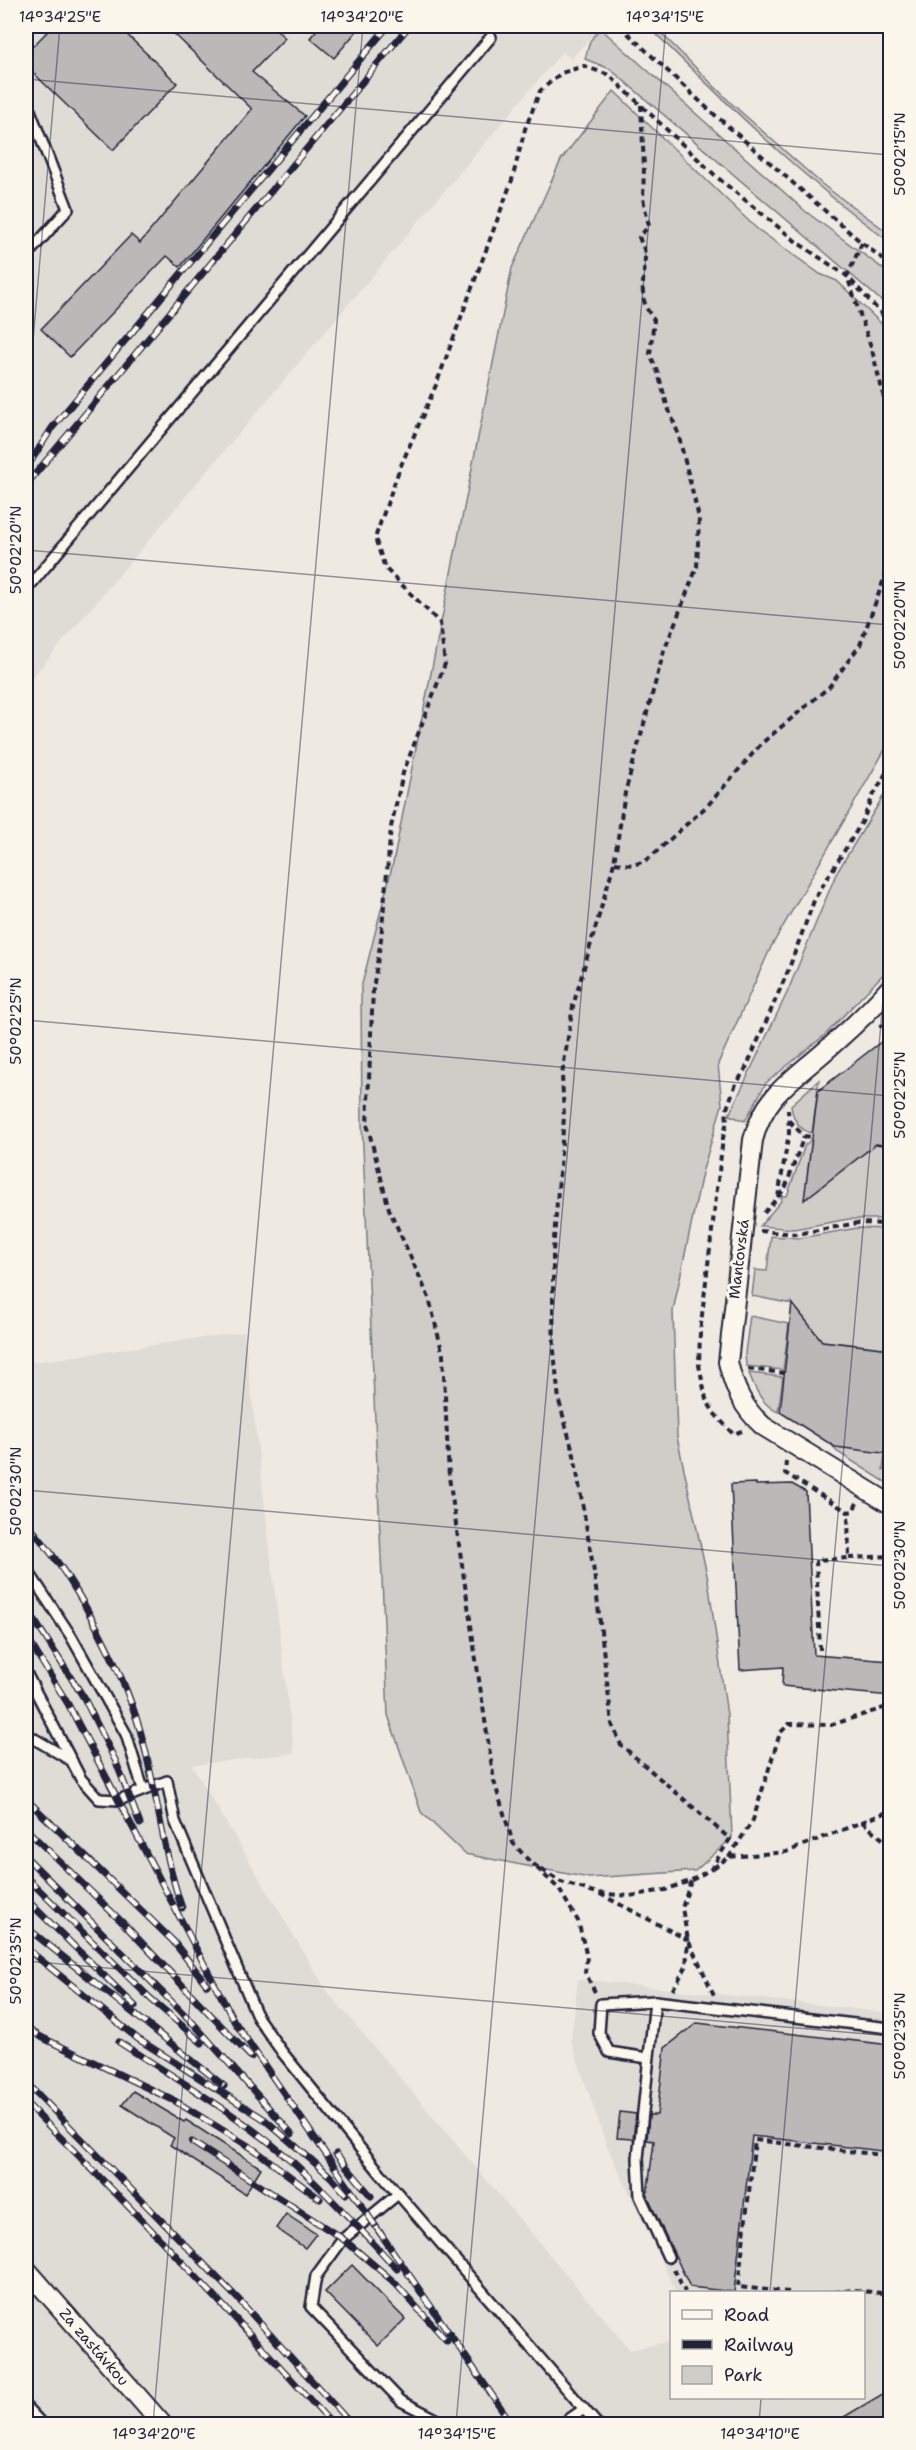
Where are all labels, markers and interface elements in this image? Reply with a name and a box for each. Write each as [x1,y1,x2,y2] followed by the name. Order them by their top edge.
[19,7,101,27] text: 14°34'25"E
[320,7,404,27] text: 14°34'20"E
[626,7,704,27] text: 14°34'15"E
[890,112,910,196] text: 50°02'15"N
[6,506,26,594] text: 50°02'20"N
[890,581,910,669] text: 50°02'20"N
[6,977,26,1065] text: 50°02'25"N
[890,1051,910,1139] text: 50°02'25"N
[724,1217,754,1300] street label: Mantovská
[6,1447,26,1535] text: 50°02'30"N
[890,1521,910,1609] text: 50°02'30"N
[6,1917,26,2005] text: 50°02'35"N
[890,1992,910,2080] text: 50°02'35"N
[670,2291,865,2399] legend
[724,2303,769,2327] text: Road
[55,2304,133,2390] street label: Za zastávkou
[724,2333,794,2357] text: Railway
[724,2363,763,2387] text: Park
[112,2424,196,2444] text: 14°34'20"E
[418,2424,496,2444] text: 14°34'15"E
[720,2424,800,2444] text: 14°34'10"E

